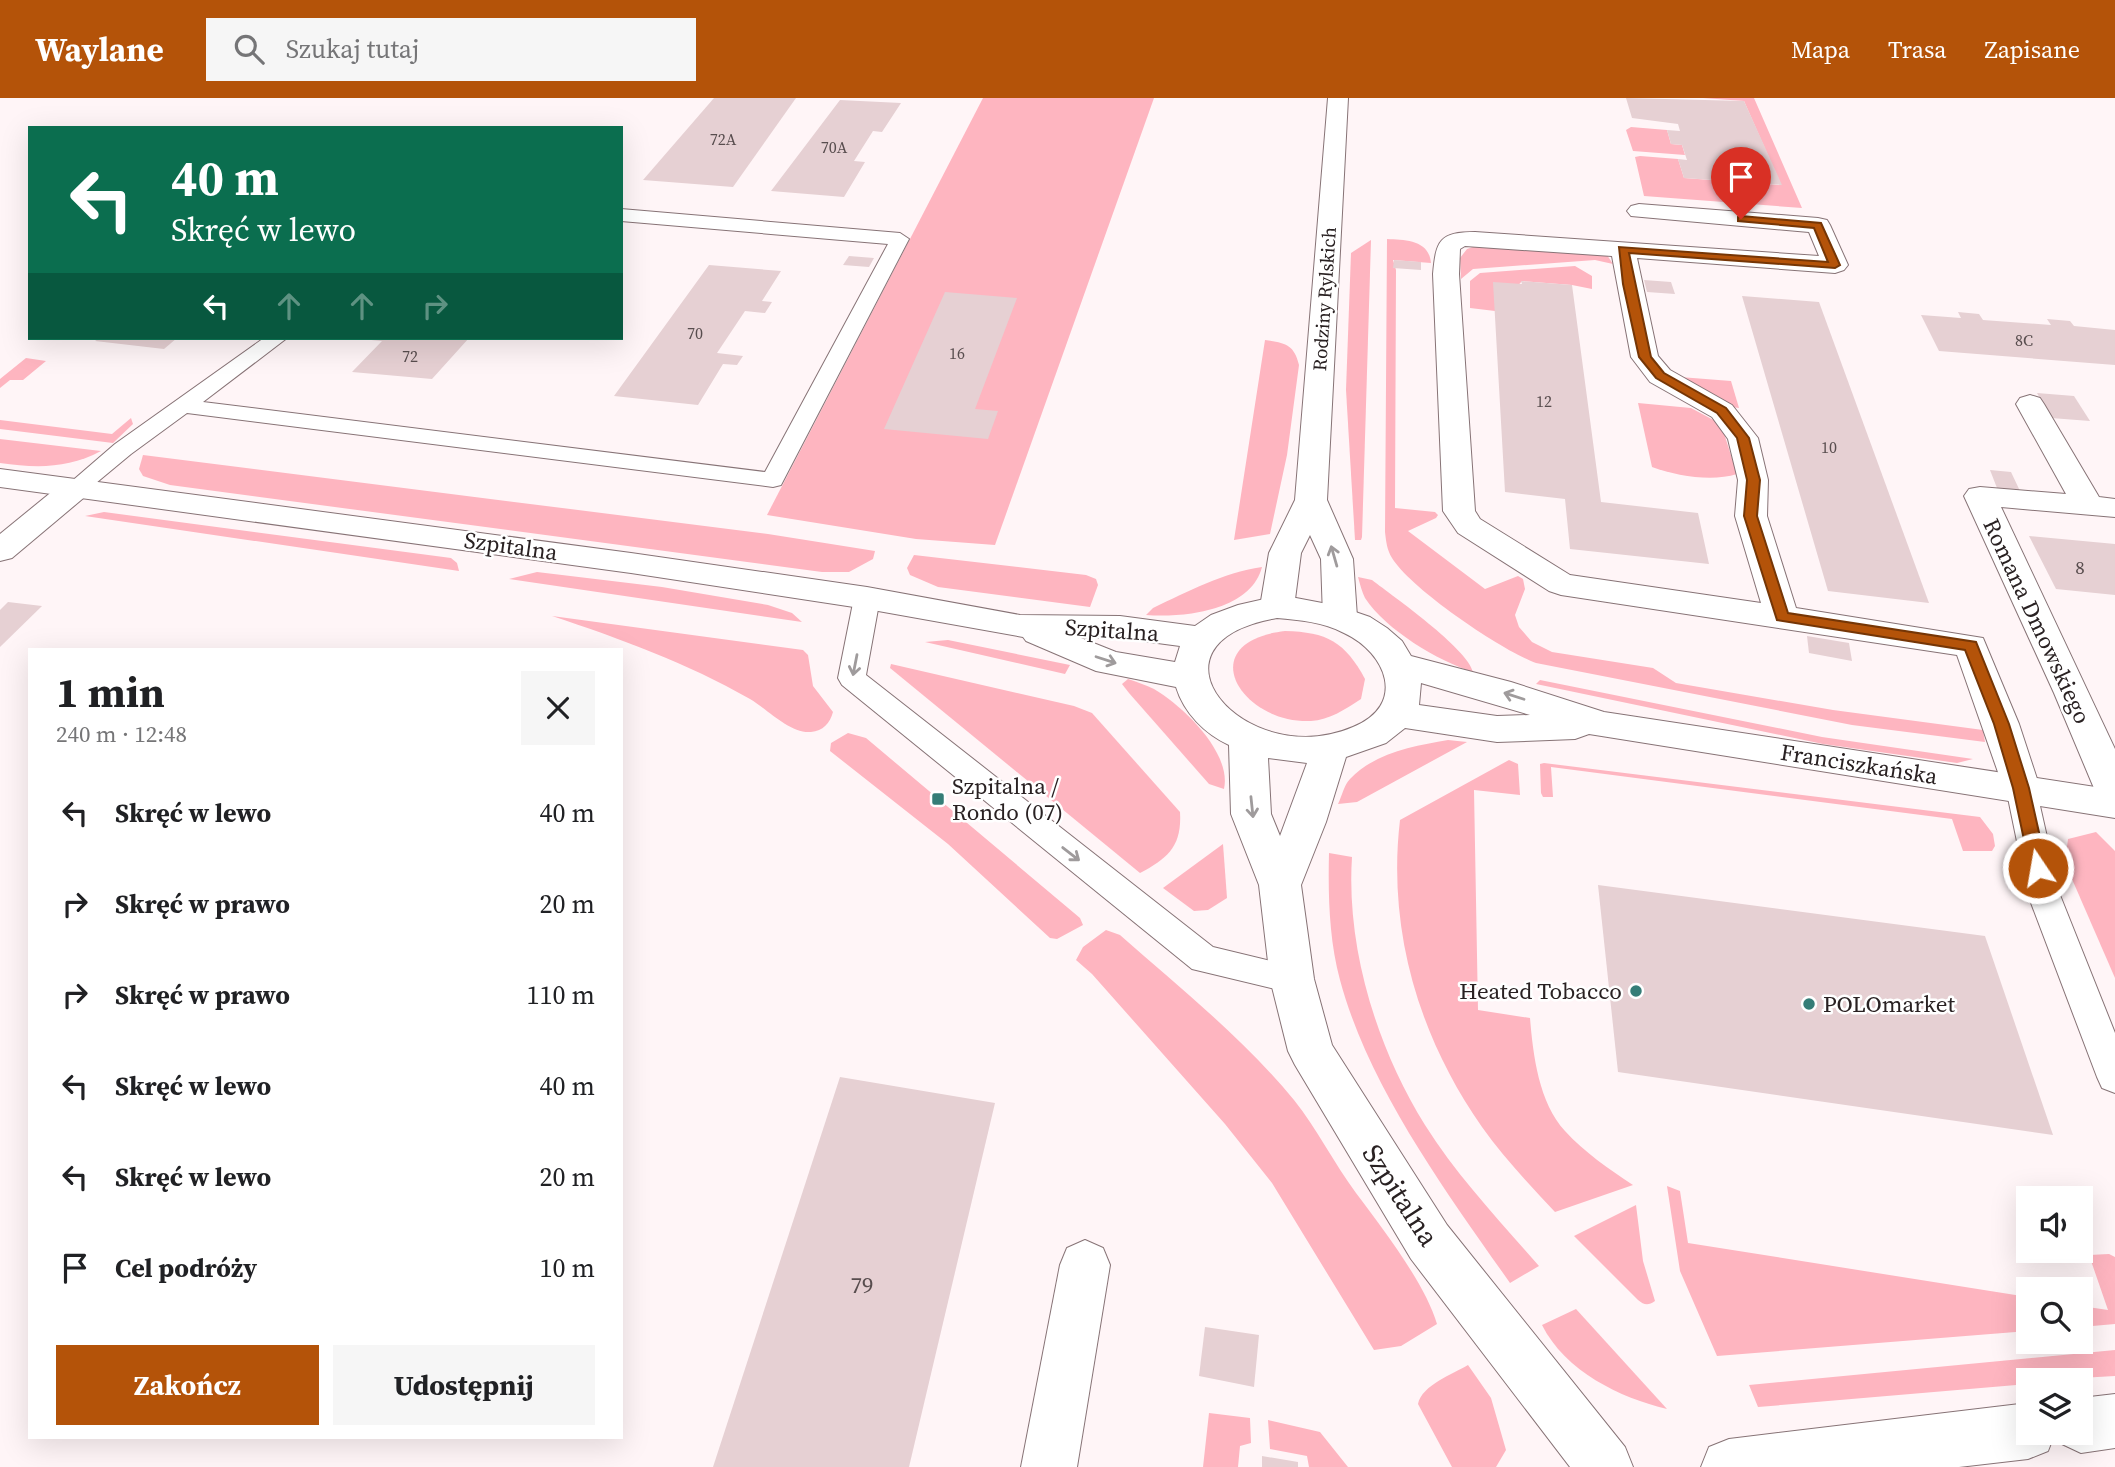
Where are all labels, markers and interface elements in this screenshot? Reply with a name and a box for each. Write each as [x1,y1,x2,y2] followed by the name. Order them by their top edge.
[206,18,696,81] search box
[35,27,164,72] text: Waylane
[230,30,268,68] icon: search
[286,31,419,67] text: Szukaj tutaj
[1791,33,1850,66] text: Mapa
[1888,33,1947,66] text: Trasa
[1985,33,2080,66] text: Zapisane
[710,128,737,150] house number: 72A
[821,136,848,158] house number: 70A
[171,144,279,211] text: 40 m
[1711,147,1771,219] pin
[56,154,147,245] icon: left
[1722,158,1760,196] icon: arrive
[171,208,356,252] text: Skręć w lewo
[1306,226,1342,372] street label: Rodziny Rylskich
[197,287,235,325] icon: left
[270,287,308,325] icon: ahead
[343,287,381,325] icon: ahead
[416,287,454,325] icon: right
[687,322,703,344] house number: 70
[2015,329,2033,351] house number: 8C
[949,342,965,364] house number: 16
[402,345,418,367] house number: 72
[1536,390,1552,412] house number: 12
[1821,436,1837,458] house number: 10
[1975,513,2099,729] street label: Romana Dmowskiego
[462,524,560,568] street label: Szpitalna
[1326,546,1339,568] one-way arrow
[2075,554,2085,580] house number: 8
[1064,611,1160,649] street label: Szpitalna
[847,653,861,676] one-way arrow
[1095,655,1117,668] one-way arrow
[56,663,165,721] text: 1 min
[521,671,595,745] button: close
[1503,689,1525,702] one-way arrow
[56,718,187,750] text: 240 m · 12:48
[1778,736,1940,792] street label: Franciszkańska
[952,770,1063,828] place label: Szpitalna / Rondo (07)
[930,791,946,807] marker: Szpitalna / Rondo (07)
[56,794,94,832] icon: left
[115,795,271,831] text: Skręć w lewo
[540,795,595,831] text: 40 m
[1245,795,1258,818] one-way arrow
[2001,831,2075,905] position arrow
[1062,846,1080,862] one-way arrow
[56,885,94,923] icon: right
[115,886,290,922] text: Skręć w prawo
[540,886,595,922] text: 20 m
[1459,975,1622,1007] place label: Heated Tobacco
[56,976,94,1014] icon: right
[115,977,290,1013] text: Skręć w prawo
[527,977,595,1013] text: 110 m
[1628,983,1644,999] marker: Heated Tobacco
[1823,988,1955,1020] place label: POLOmarket
[1801,996,1817,1012] marker: POLOmarket
[56,1067,94,1105] icon: left
[115,1068,271,1104] text: Skręć w lewo
[540,1068,595,1104] text: 40 m
[1354,1137,1448,1254] street label: Szpitalna
[56,1158,94,1196] icon: left
[115,1159,271,1195] text: Skręć w lewo
[540,1159,595,1195] text: 20 m
[2016,1186,2093,1445] map controls
[2016,1186,2093,1263] button: sound
[56,1249,94,1287] icon: arrive
[115,1250,257,1286] text: Cel podróży
[540,1250,595,1286] text: 10 m
[851,1269,874,1301] house number: 79
[2016,1277,2093,1354] button: search
[56,1345,319,1425] button: Zakończ
[333,1345,595,1425] button: Udostępnij
[2016,1368,2093,1445] button: layers

